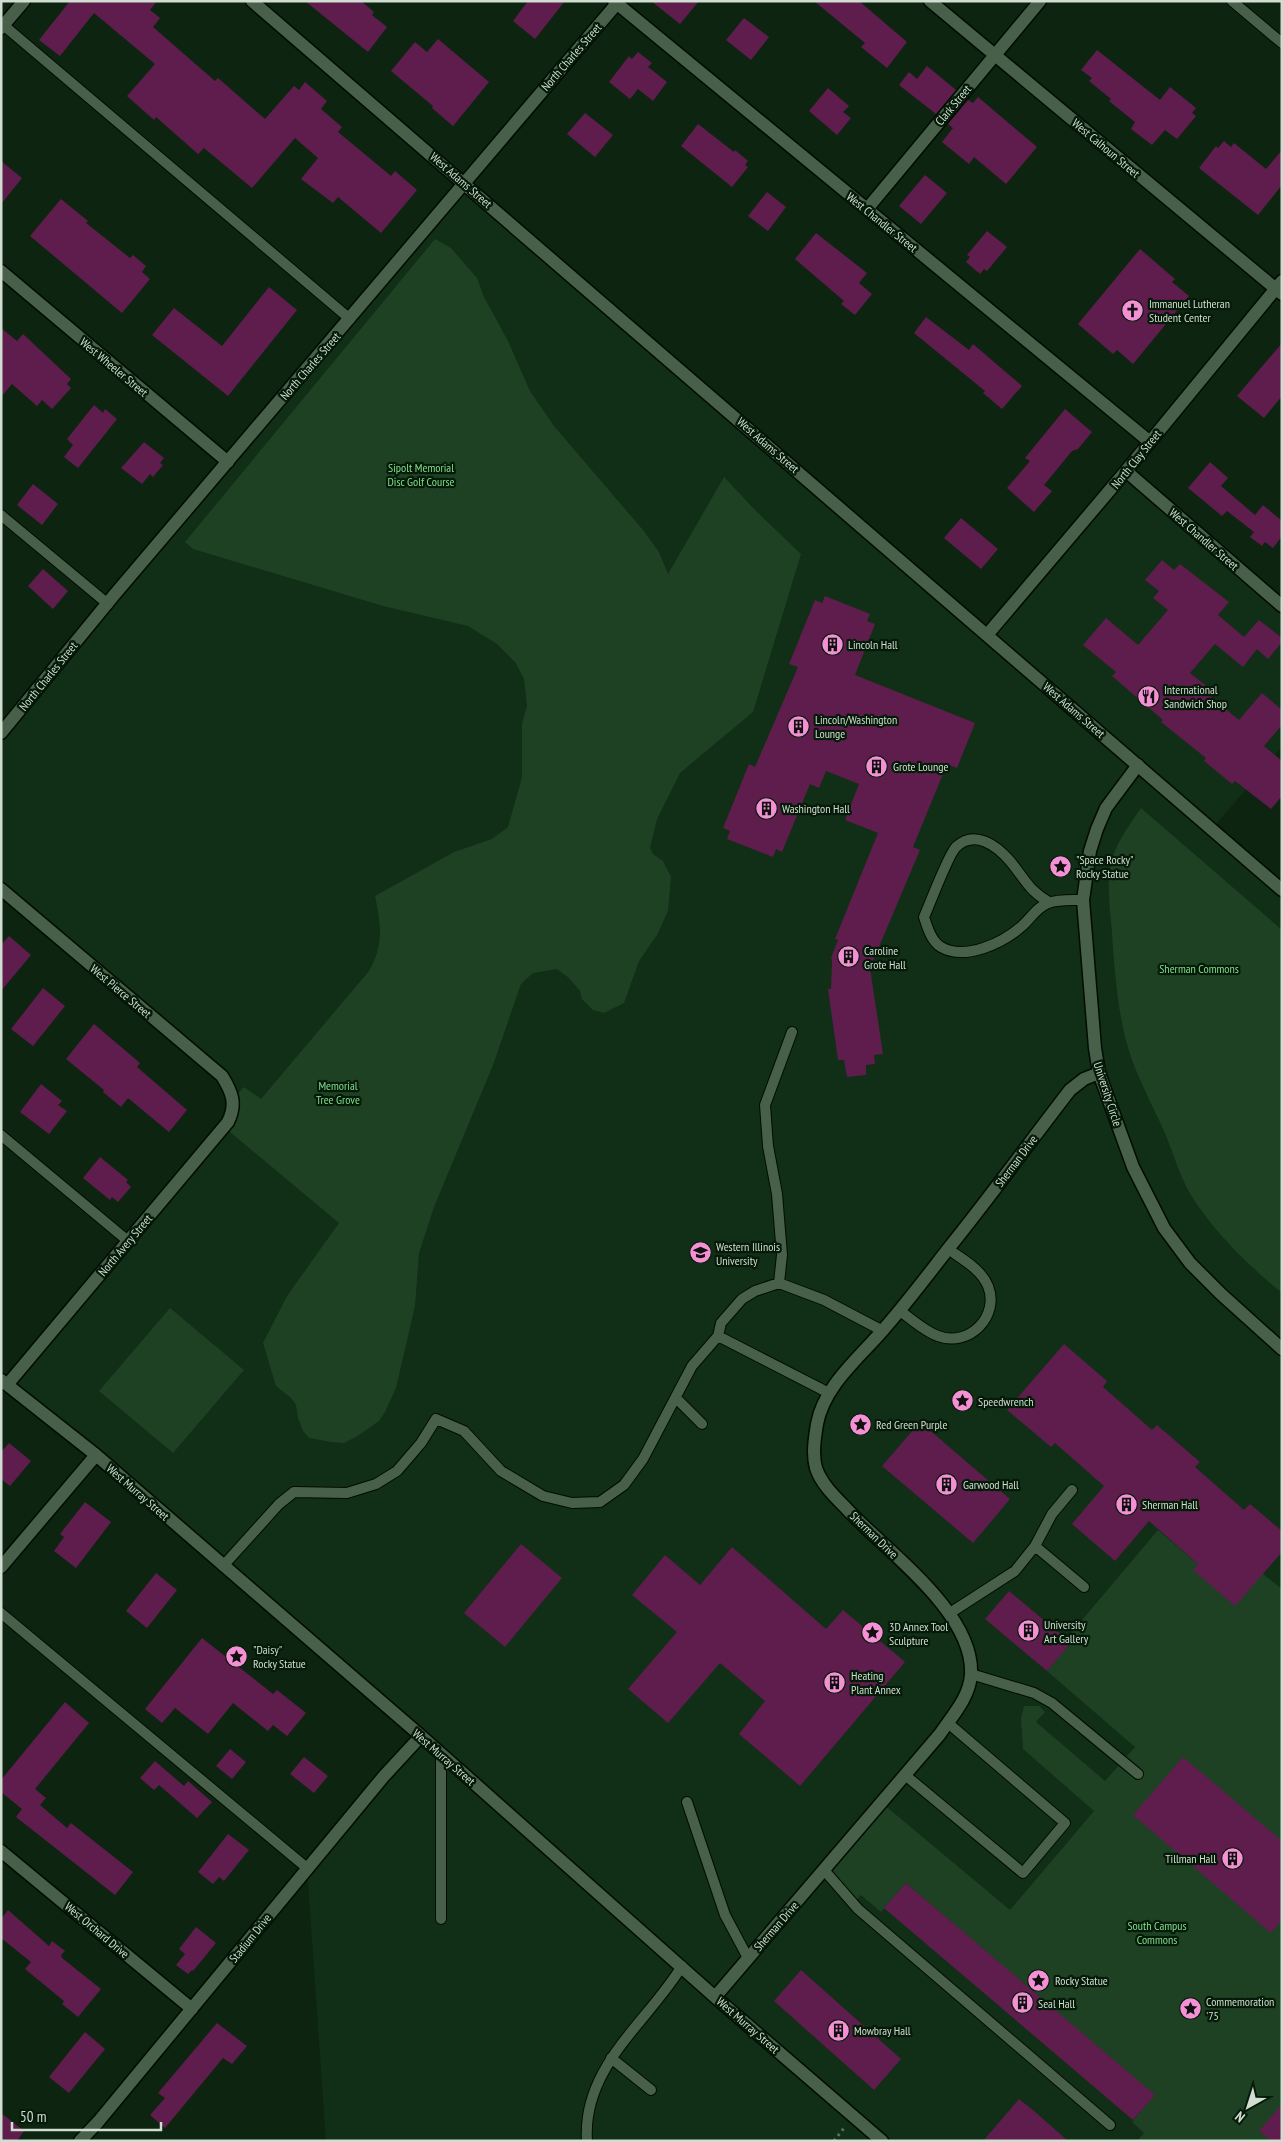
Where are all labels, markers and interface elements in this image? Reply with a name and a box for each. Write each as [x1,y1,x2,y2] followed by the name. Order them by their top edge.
[538,20,605,94] street label: North Charles Street
[932,81,975,128] street label: Clark Street
[1069,115,1143,181] street label: West Calhoun Street
[427,149,496,211] street label: West Adams Street
[843,189,921,256] street label: West Chandler Street
[1149,296,1230,325] place label: Immanuel Lutheran Student Center
[1121,298,1145,322] church icon: Immanuel Lutheran Student Center
[277,329,344,403] street label: North Charles Street
[77,334,151,400] street label: West Wheeler Street
[734,414,803,476] street label: West Adams Street
[1108,426,1165,491] street label: North Clay Street
[388,460,454,489] park label: Sipolt Memorial Disc Golf Course
[1166,505,1242,574] street label: West Chandler Street
[820,632,844,656] building icon: Lincoln Hall
[848,637,898,652] place label: Lincoln Hall
[16,638,81,714] street label: North Charles Street
[1040,679,1109,741] street label: West Adams Street
[1164,682,1227,711] place label: International Sandwich Shop
[1136,684,1160,708] restaurant icon: International Sandwich Shop
[815,712,897,741] place label: Lincoln/Washington Lounge
[787,714,811,738] building icon: Lincoln/Washington Lounge
[865,754,889,778] building icon: Grote Lounge
[893,759,948,774] place label: Grote Lounge
[754,796,778,820] building icon: Washington Hall
[782,801,850,816] place label: Washington Hall
[1076,852,1134,881] place label: "Space Rocky" Rocky Statue
[1048,854,1072,878] place icon: "Space Rocky" Rocky Statue
[864,943,906,972] place label: Caroline Grote Hall
[836,945,860,969] building icon: Caroline Grote Hall
[87,961,155,1021] street label: West Pierce Street
[1159,961,1239,976] park label: Sherman Commons
[1091,1060,1126,1128] street label: University Circle
[316,1078,360,1107] park label: Memorial Tree Grove
[992,1132,1040,1190] street label: Sherman Drive
[95,1211,156,1279] street label: North Avery Street
[716,1239,780,1268] place label: Western Illinois University
[688,1241,712,1265] school or university icon: Western Illinois University
[950,1389,974,1413] place icon: Speedwrench
[978,1394,1034,1409] place label: Speedwrench
[848,1412,872,1436] place icon: Red Green Purple
[876,1417,947,1432] place label: Red Green Purple
[104,1461,173,1524] street label: West Murray Street
[935,1472,959,1496] building icon: Garwood Hall
[963,1477,1019,1492] place label: Garwood Hall
[1114,1492,1138,1516] building icon: Sherman Hall
[1142,1497,1198,1512] place label: Sherman Hall
[847,1508,901,1562] street label: Sherman Drive
[1044,1617,1089,1646] place label: University Art Gallery
[889,1619,948,1648] place label: 3D Annex Tool Sculpture
[1016,1619,1040,1643] building icon: University Art Gallery
[861,1621,885,1645] place icon: 3D Annex Tool Sculpture
[253,1642,306,1671] place label: "Daisy" Rocky Statue
[225,1644,249,1668] place icon: "Daisy" Rocky Statue
[851,1668,901,1697] place label: Heating Plant Annex
[823,1670,847,1694] building icon: Heating Plant Annex
[410,1726,479,1789] street label: West Murray Street
[1220,1846,1244,1870] building icon: Tillman Hall
[1165,1851,1216,1866] place label: Tillman Hall
[750,1898,802,1954] street label: Sherman Drive
[62,1899,132,1961] street label: West Orchard Drive
[226,1911,274,1965] street label: Stadium Drive
[1127,1918,1187,1947] park label: South Campus Commons
[1027,1968,1051,1992] place icon: Rocky Statue
[1055,1973,1108,1988] place label: Rocky Statue
[1010,1991,1034,2015] building icon: Seal Hall
[714,1994,783,2057] street label: West Murray Street
[1206,1994,1274,2023] place label: Commemoration '75
[1038,1996,1075,2011] place label: Seal Hall
[1178,1996,1202,2020] place icon: Commemoration '75
[826,2018,850,2042] building icon: Mowbray Hall
[854,2023,911,2038] place label: Mowbray Hall
[1223,2082,1273,2132] north arrow
[12,2100,161,2132] scale bar
[20,2107,46,2126] text: 50 m
[1231,2108,1248,2126] text: N

